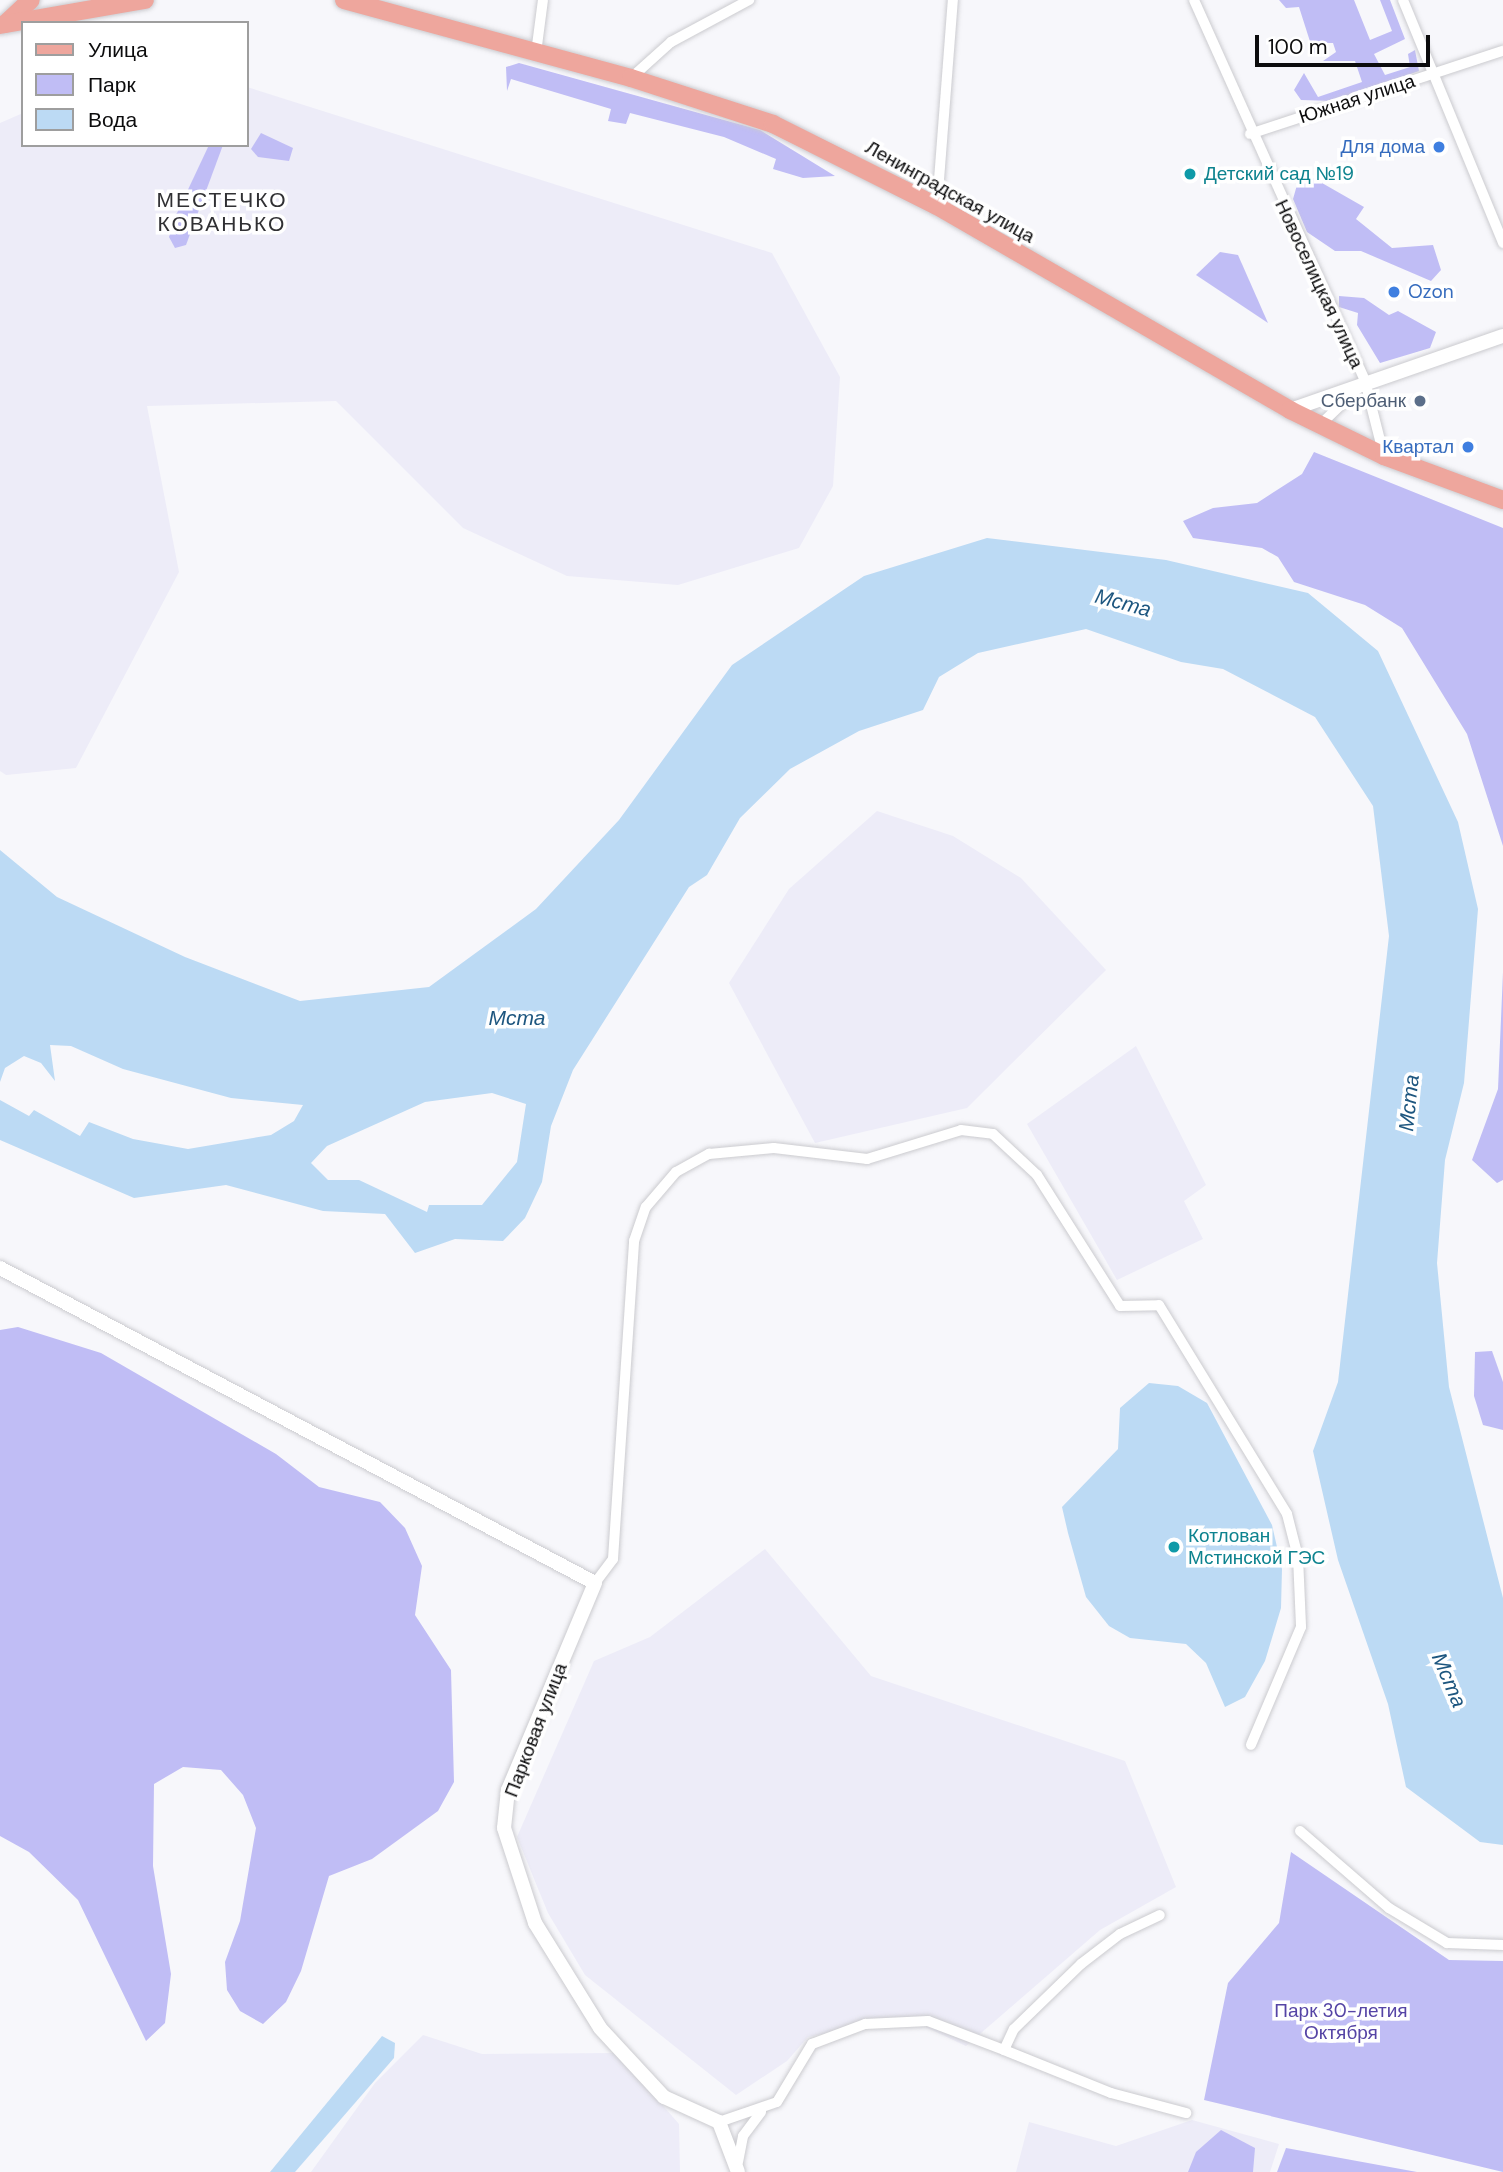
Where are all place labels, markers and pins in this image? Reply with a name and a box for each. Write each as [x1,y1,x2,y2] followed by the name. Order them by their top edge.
[1340,136,1425,158] place label: Для дома
[1431,139,1447,155] marker: Для дома
[1204,163,1354,185] place label: Детский сад №19
[1182,166,1198,182] marker: Детский сад №19
[1408,281,1454,303] place label: Ozon
[1386,284,1402,300] marker: Ozon
[1321,390,1406,412] place label: Сбербанк
[1412,393,1428,409] marker: Сбербанк
[1382,436,1454,458] place label: Квартал
[1460,439,1476,455] marker: Квартал
[1188,1525,1325,1569] place label: Котлован Мстинской ГЭС
[1166,1539,1182,1555] marker: Котлован Мстинской ГЭС

